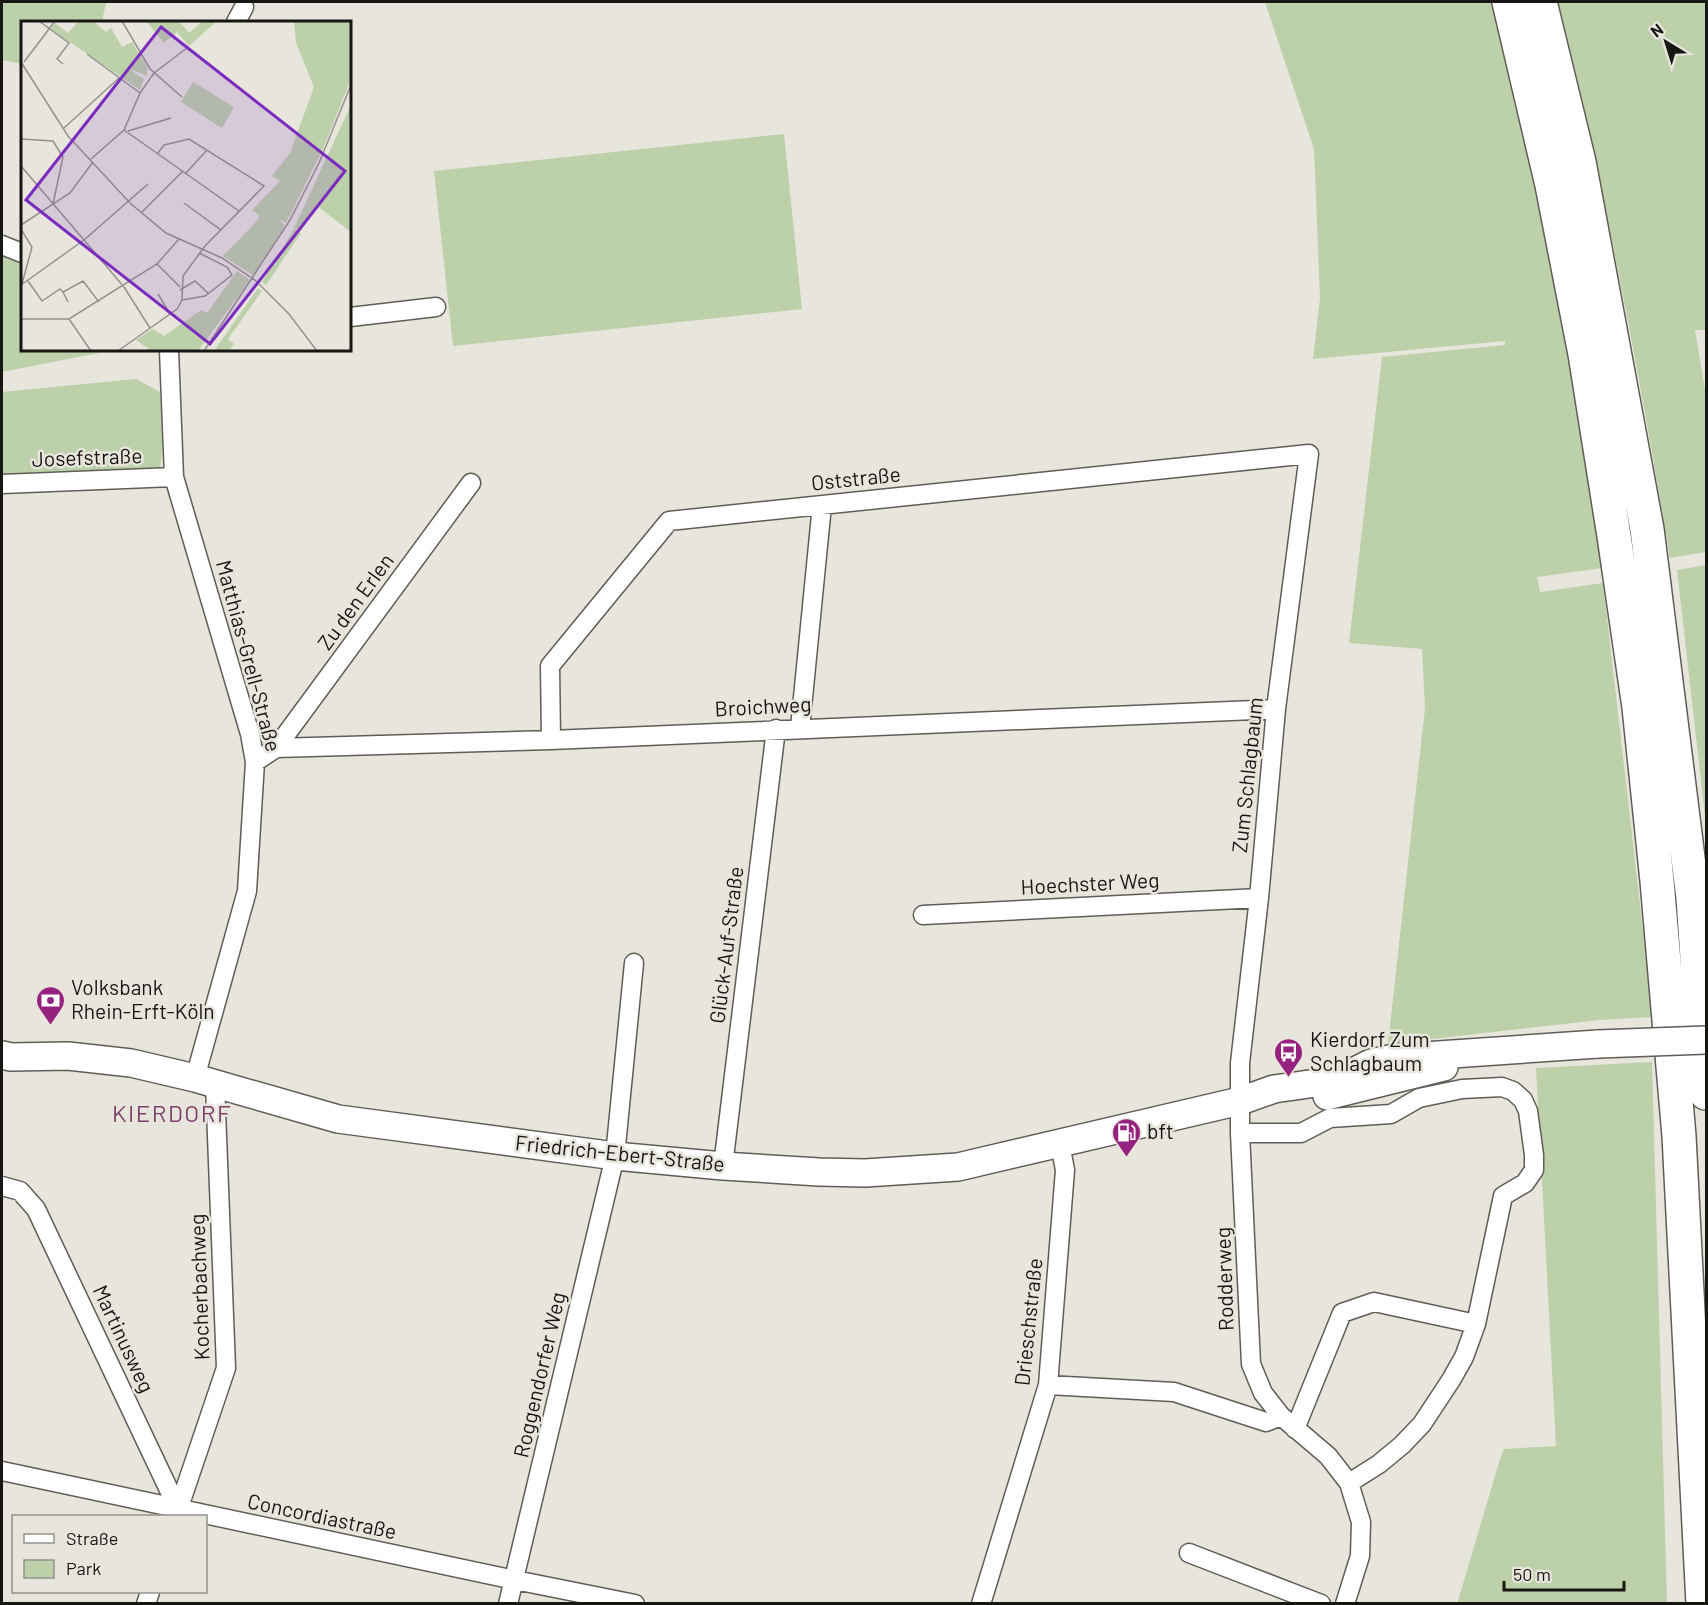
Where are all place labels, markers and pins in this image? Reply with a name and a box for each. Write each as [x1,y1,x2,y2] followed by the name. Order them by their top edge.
[71,974,215,1023] place label: Volksbank Rhein-Erft-Köln
[34,984,66,1026] bank icon: Volksbank Rhein-Erft-Köln
[1310,1026,1430,1075] place label: Kierdorf Zum Schlagbaum
[1273,1036,1305,1078] bus stop icon: Kierdorf Zum Schlagbaum
[1110,1116,1142,1158] fuel station icon: bft
[1147,1118,1174,1143] place label: bft

